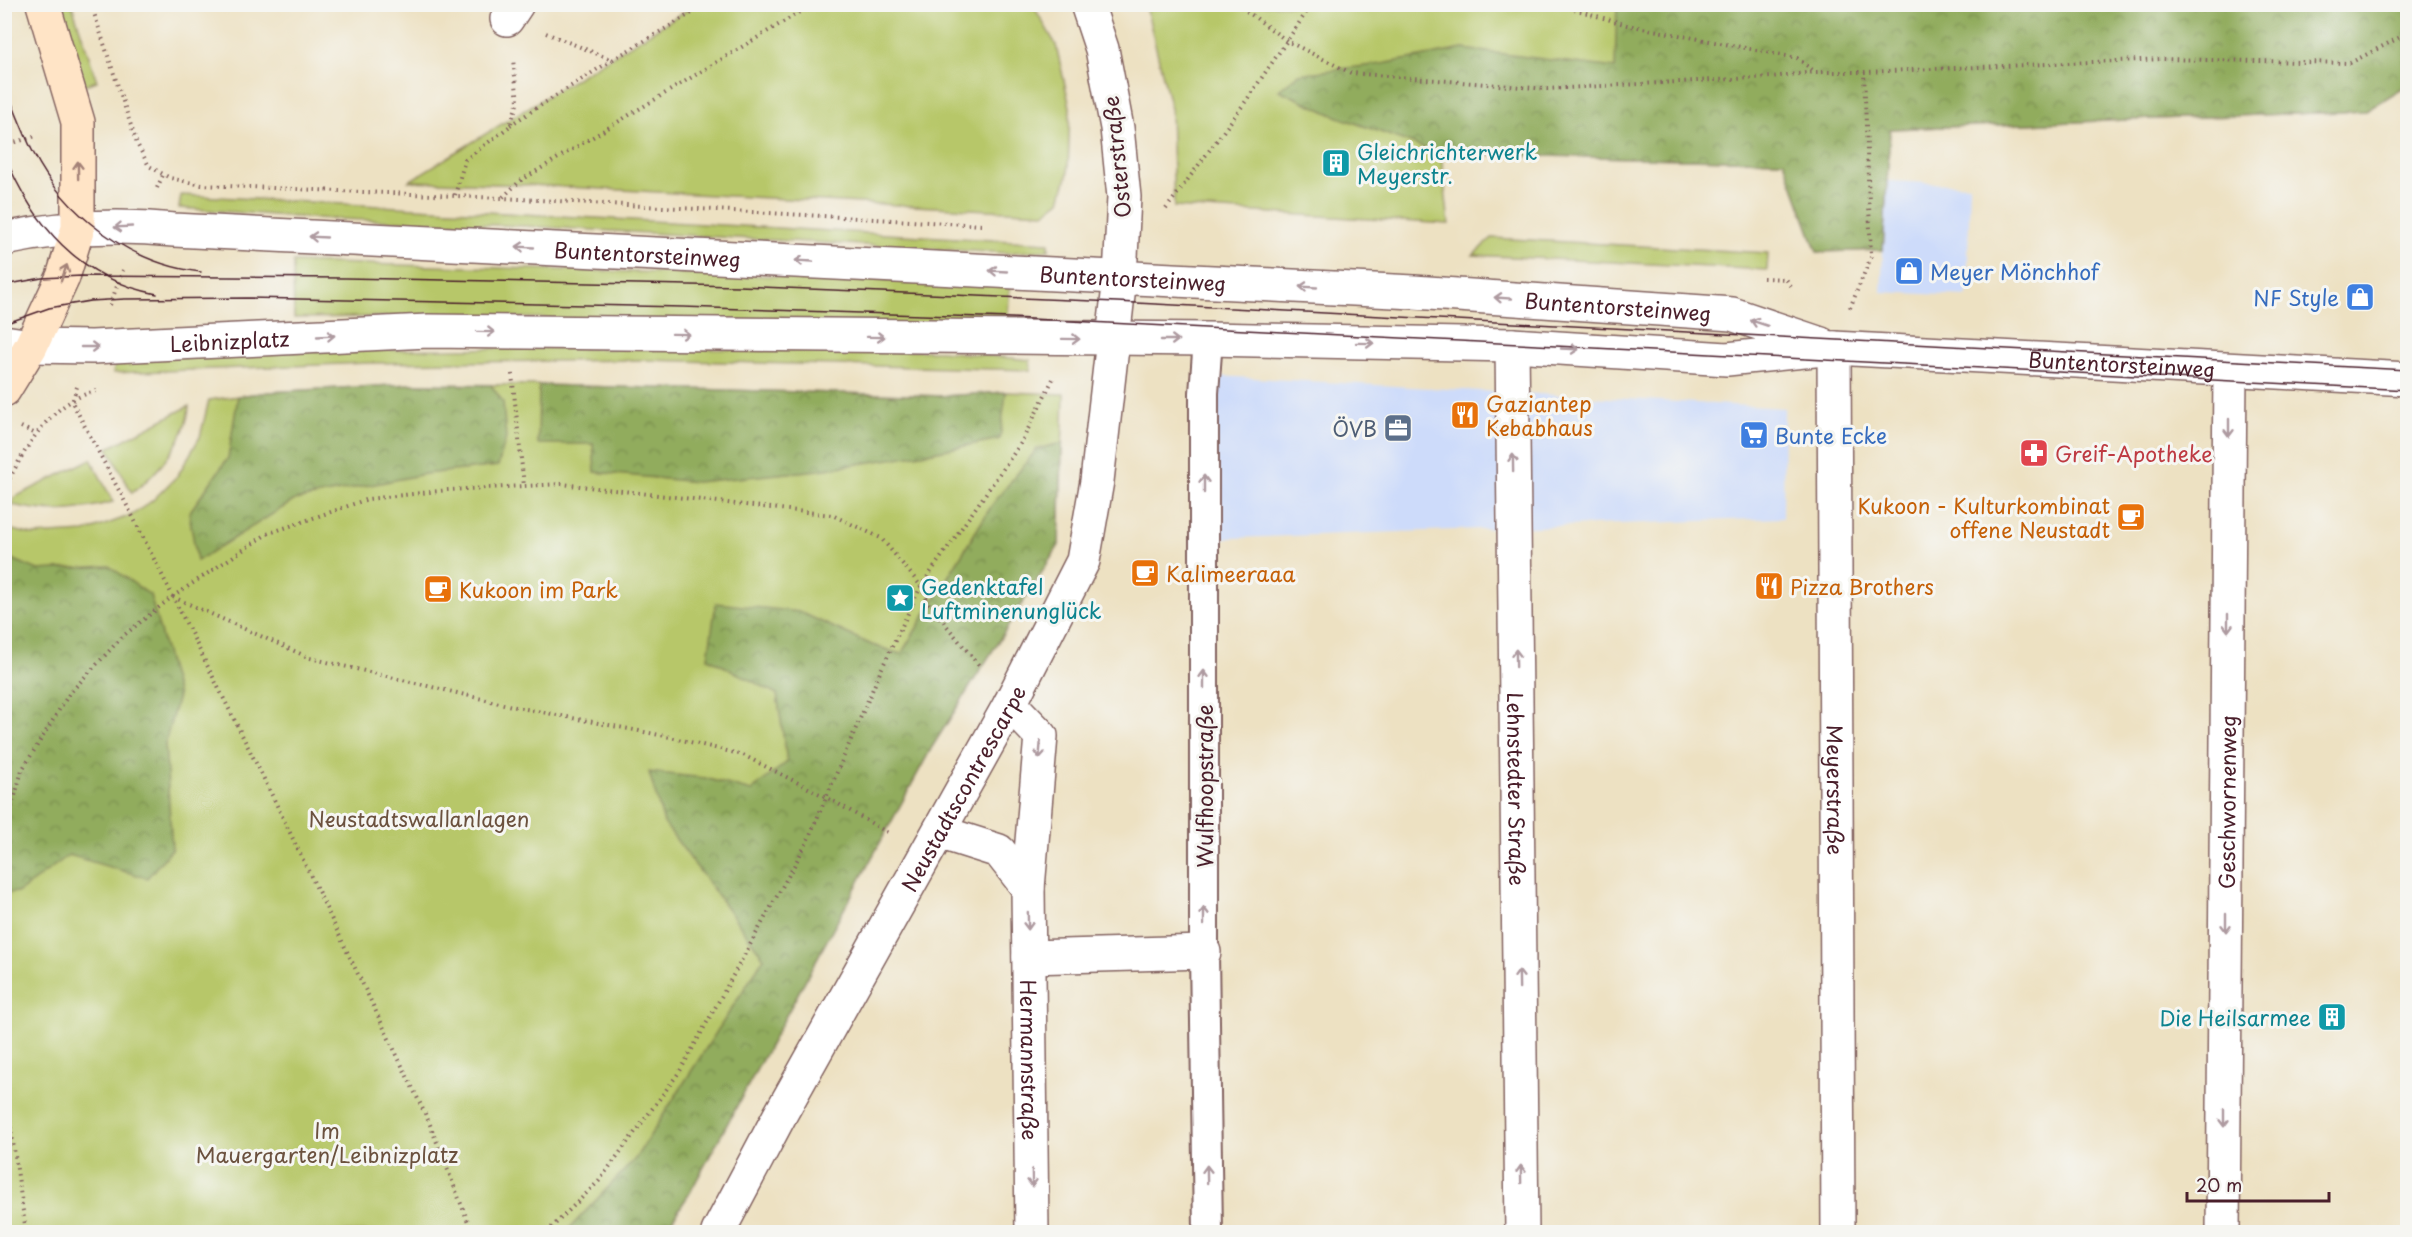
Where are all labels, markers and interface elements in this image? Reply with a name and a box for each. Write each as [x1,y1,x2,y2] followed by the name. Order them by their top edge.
[1094,94,1138,220] street label: Osterstraße
[1357,135,1537,191] place label: Gleichrichterwerk Meyerstr.
[1320,147,1352,179] building icon: Gleichrichterwerk Meyerstr.
[72,161,84,181] one-way arrow
[114,222,134,233] one-way arrow
[309,232,329,243] one-way arrow
[553,233,742,274] street label: Buntentorsteinweg
[515,242,535,253] one-way arrow
[794,255,814,266] one-way arrow
[1893,255,1925,287] shop icon: Meyer Mönchhof
[1930,255,2101,287] place label: Meyer Mönchhof
[1039,257,1227,299] street label: Buntentorsteinweg
[59,264,70,283] one-way arrow
[989,265,1009,276] one-way arrow
[1299,281,1319,292] one-way arrow
[2253,281,2339,313] place label: NF Style
[2344,281,2376,313] shop icon: NF Style
[1524,284,1713,329] street label: Buntentorsteinweg
[1493,293,1513,304] one-way arrow
[1750,317,1769,328] one-way arrow
[169,322,290,359] street label: Leibnizplatz
[476,326,496,338] one-way arrow
[671,329,691,340] one-way arrow
[316,331,336,342] one-way arrow
[866,331,886,343] one-way arrow
[1061,333,1081,345] one-way arrow
[1159,334,1179,346] one-way arrow
[1354,337,1374,348] one-way arrow
[79,341,99,353] one-way arrow
[2027,343,2216,385] street label: Buntentorsteinweg
[1560,344,1580,355] one-way arrow
[1486,387,1593,443] place label: Gaziantep Kebabhaus
[1449,399,1481,431] restaurant icon: Gaziantep Kebabhaus
[1332,412,1377,444] place label: ÖVB
[1382,412,1414,444] office icon: ÖVB
[2223,418,2235,438] one-way arrow
[1738,419,1770,451] supermarket icon: Bunte Ecke
[1775,419,1887,451] place label: Bunte Ecke
[2018,437,2050,469] pharmacy icon: Greif-Apotheke
[2055,437,2213,469] place label: Greif-Apotheke
[1507,454,1519,474] one-way arrow
[1198,475,1210,495] one-way arrow
[1858,489,2110,545] place label: Kukoon - Kulturkombinat offene Neustadt
[2115,501,2147,533] cafe icon: Kukoon - Kulturkombinat offene Neustadt
[1129,557,1161,589] cafe icon: Kalimeeraaa
[1166,557,1296,589] place label: Kalimeeraaa
[921,570,1102,626] place label: Gedenktafel Luftminenunglück
[1753,570,1785,602] restaurant icon: Pizza Brothers
[1790,570,1934,602] place label: Pizza Brothers
[422,573,454,605] cafe icon: Kukoon im Park
[459,573,618,605] place label: Kukoon im Park
[884,582,916,614] place icon: Gedenktafel Luftminenunglück
[2222,613,2234,633] one-way arrow
[1510,649,1521,669] one-way arrow
[1198,670,1210,690] one-way arrow
[892,679,1033,897] street label: Neustadtscontrescarpe
[1500,692,1534,886] street label: Lehnstedter Straße
[1188,704,1220,868] street label: Wulfhoopstraße
[2210,715,2243,889] street label: Geschwornenweg
[1820,725,1852,855] street label: Meyerstraße
[1034,740,1045,759] one-way arrow
[309,802,529,834] park label: Neustadtswallanlagen
[1198,907,1210,927] one-way arrow
[1022,910,1034,930] one-way arrow
[2220,913,2231,933] one-way arrow
[1513,970,1525,990] one-way arrow
[1013,979,1047,1141] street label: Hermannstraße
[2159,1001,2311,1033] place label: Die Heilsarmee
[2316,1001,2348,1033] building icon: Die Heilsarmee
[2218,1108,2230,1128] one-way arrow
[196,1114,458,1170] park label: Im Mauergarten/Leibnizplatz
[1202,1165,1213,1185] one-way arrow
[1516,1165,1527,1185] one-way arrow
[2187,1165,2330,1203] scale bar
[1026,1168,1037,1188] one-way arrow
[2196,1171,2242,1198] text: 20 m

